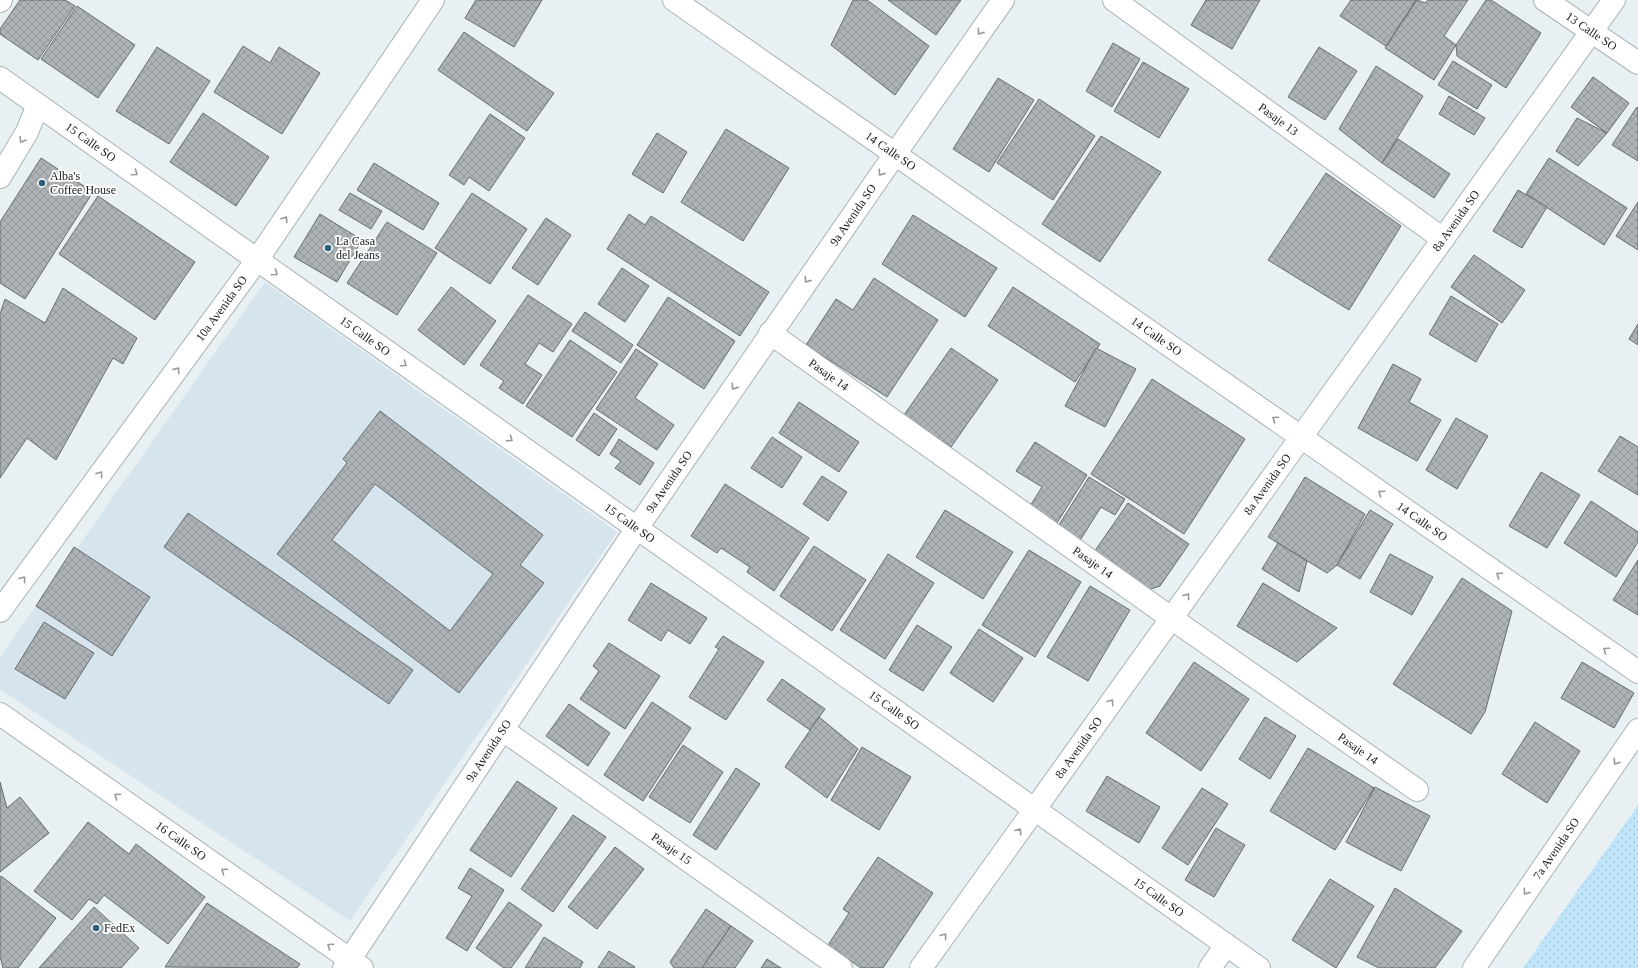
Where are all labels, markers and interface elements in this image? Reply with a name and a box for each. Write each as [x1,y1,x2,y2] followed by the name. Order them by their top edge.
[1563,9,1620,54] street label: 13 Calle SO
[977,28,985,35] one-way arrow
[1256,100,1301,138] street label: Pasaje 13
[63,119,119,165] street label: 15 Calle SO
[862,128,919,174] street label: 14 Calle SO
[20,136,27,143] one-way arrow
[130,168,137,175] one-way arrow
[50,169,116,197] place label: Alba's Coffee House
[878,169,886,176] one-way arrow
[37,178,47,188] marker: Alba's Coffee House
[827,181,879,248] street label: 9a Avenida SO
[1429,187,1483,254] street label: 8a Avenida SO
[280,216,287,223] one-way arrow
[336,234,380,262] place label: La Casa del Jeans
[323,243,333,253] marker: La Casa del Jeans
[271,268,278,276] one-way arrow
[193,273,250,344] street label: 10a Avenida SO
[805,275,812,282] one-way arrow
[337,313,393,359] street label: 15 Calle SO
[1128,314,1185,359] street label: 14 Calle SO
[806,356,851,394] street label: Pasaje 14
[400,359,407,367] one-way arrow
[172,367,179,374] one-way arrow
[732,382,739,389] one-way arrow
[1272,417,1279,424] one-way arrow
[506,434,513,441] one-way arrow
[643,448,695,515] street label: 9a Avenida SO
[1241,451,1294,517] street label: 8a Avenida SO
[95,472,102,479] one-way arrow
[1379,491,1386,498] one-way arrow
[1394,499,1451,544] street label: 14 Calle SO
[602,500,658,546] street label: 15 Calle SO
[1070,543,1115,581] street label: Pasaje 14
[1497,573,1504,580] one-way arrow
[18,577,25,584] one-way arrow
[1182,594,1189,601] one-way arrow
[1603,647,1610,655] one-way arrow
[866,687,922,733] street label: 15 Calle SO
[1106,699,1114,706] one-way arrow
[1052,714,1106,781] street label: 8a Avenida SO
[463,717,515,785] street label: 9a Avenida SO
[1335,730,1381,767] street label: Pasaje 14
[1613,758,1621,765] one-way arrow
[114,793,121,801] one-way arrow
[1530,815,1583,882] street label: 7a Avenida SO
[153,818,209,864] street label: 16 Calle SO
[1014,828,1021,835] one-way arrow
[649,830,694,867] street label: Pasaje 15
[221,869,228,876] one-way arrow
[1131,874,1187,920] street label: 15 Calle SO
[1524,888,1531,895] one-way arrow
[104,921,135,935] place label: FedEx
[91,923,101,933] marker: FedEx
[939,934,946,941] one-way arrow
[327,943,334,951] one-way arrow

